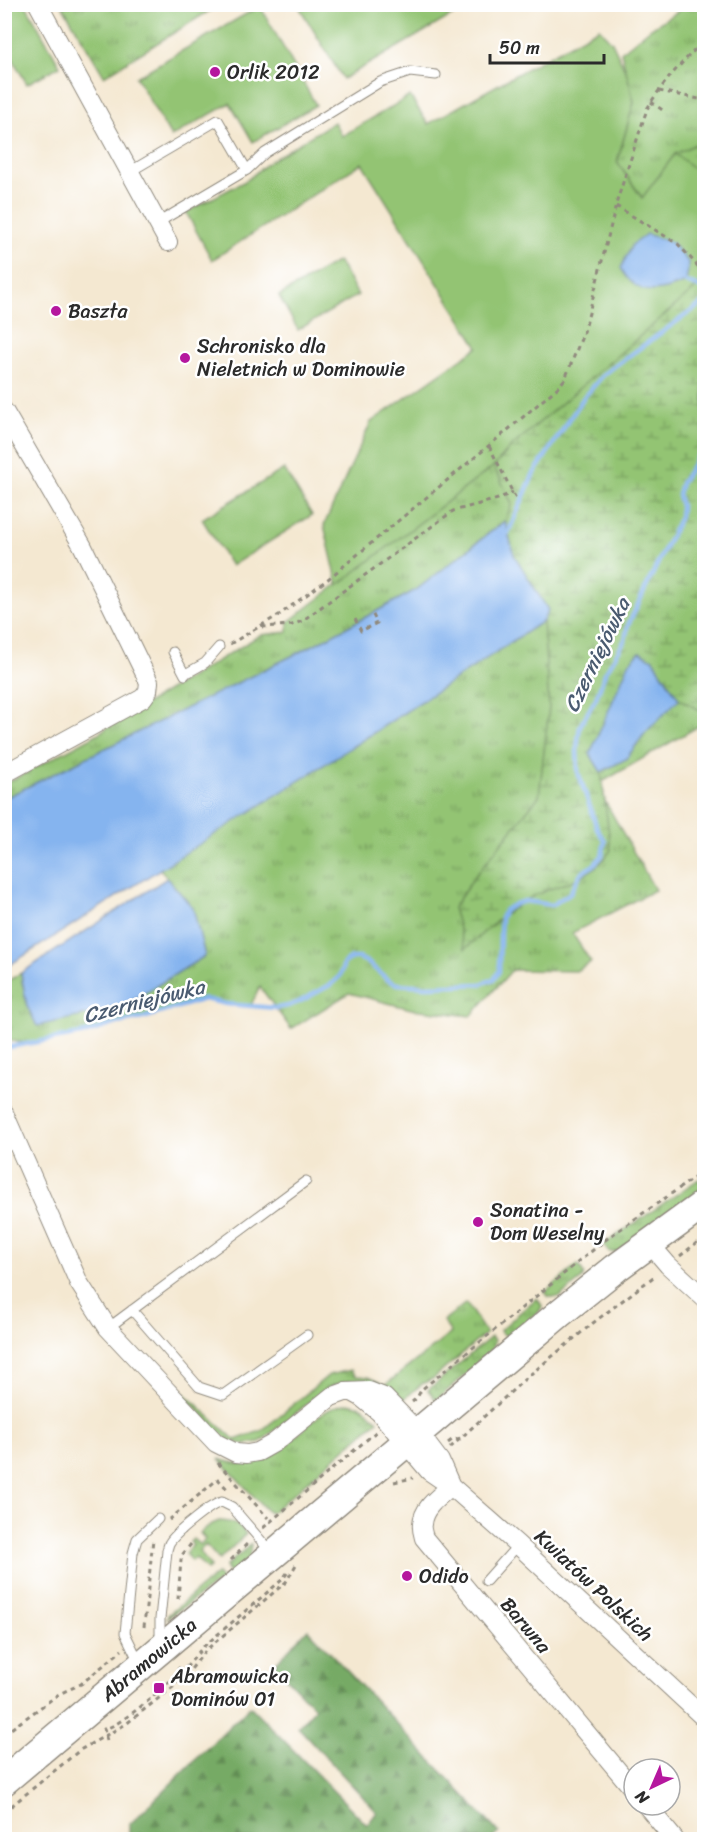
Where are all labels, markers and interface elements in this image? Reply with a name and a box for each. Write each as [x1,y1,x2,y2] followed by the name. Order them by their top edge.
[490,27,604,65] scale bar
[499,32,540,64] text: 50 m
[227,55,320,90] place label: Orlik 2012
[208,65,222,79] marker: Orlik 2012
[68,294,128,329] place label: Baszta
[49,304,63,318] marker: Baszta
[197,329,405,387] place label: Schronisko dla Nieletnich w Dominowie
[178,351,192,365] marker: Schronisko dla Nieletnich w Dominowie
[553,590,642,719] water label: Czerniejówka
[79,967,210,1034] water label: Czerniejówka
[490,1193,605,1251] place label: Sonatina - Dom Weselny
[471,1215,485,1229] marker: Sonatina - Dom Weselny
[526,1520,662,1650] street label: Kwiatów Polskich
[419,1559,469,1594] place label: Odido
[400,1569,414,1583] marker: Odido
[491,1589,561,1662] street label: Barwna
[92,1608,205,1712] street label: Abramowicka
[170,1659,289,1717] place label: Abramowicka Dominów 01
[152,1681,166,1695] marker: Abramowicka Dominów 01
[622,1757,682,1817] north arrow
[627,1783,657,1812] text: N

